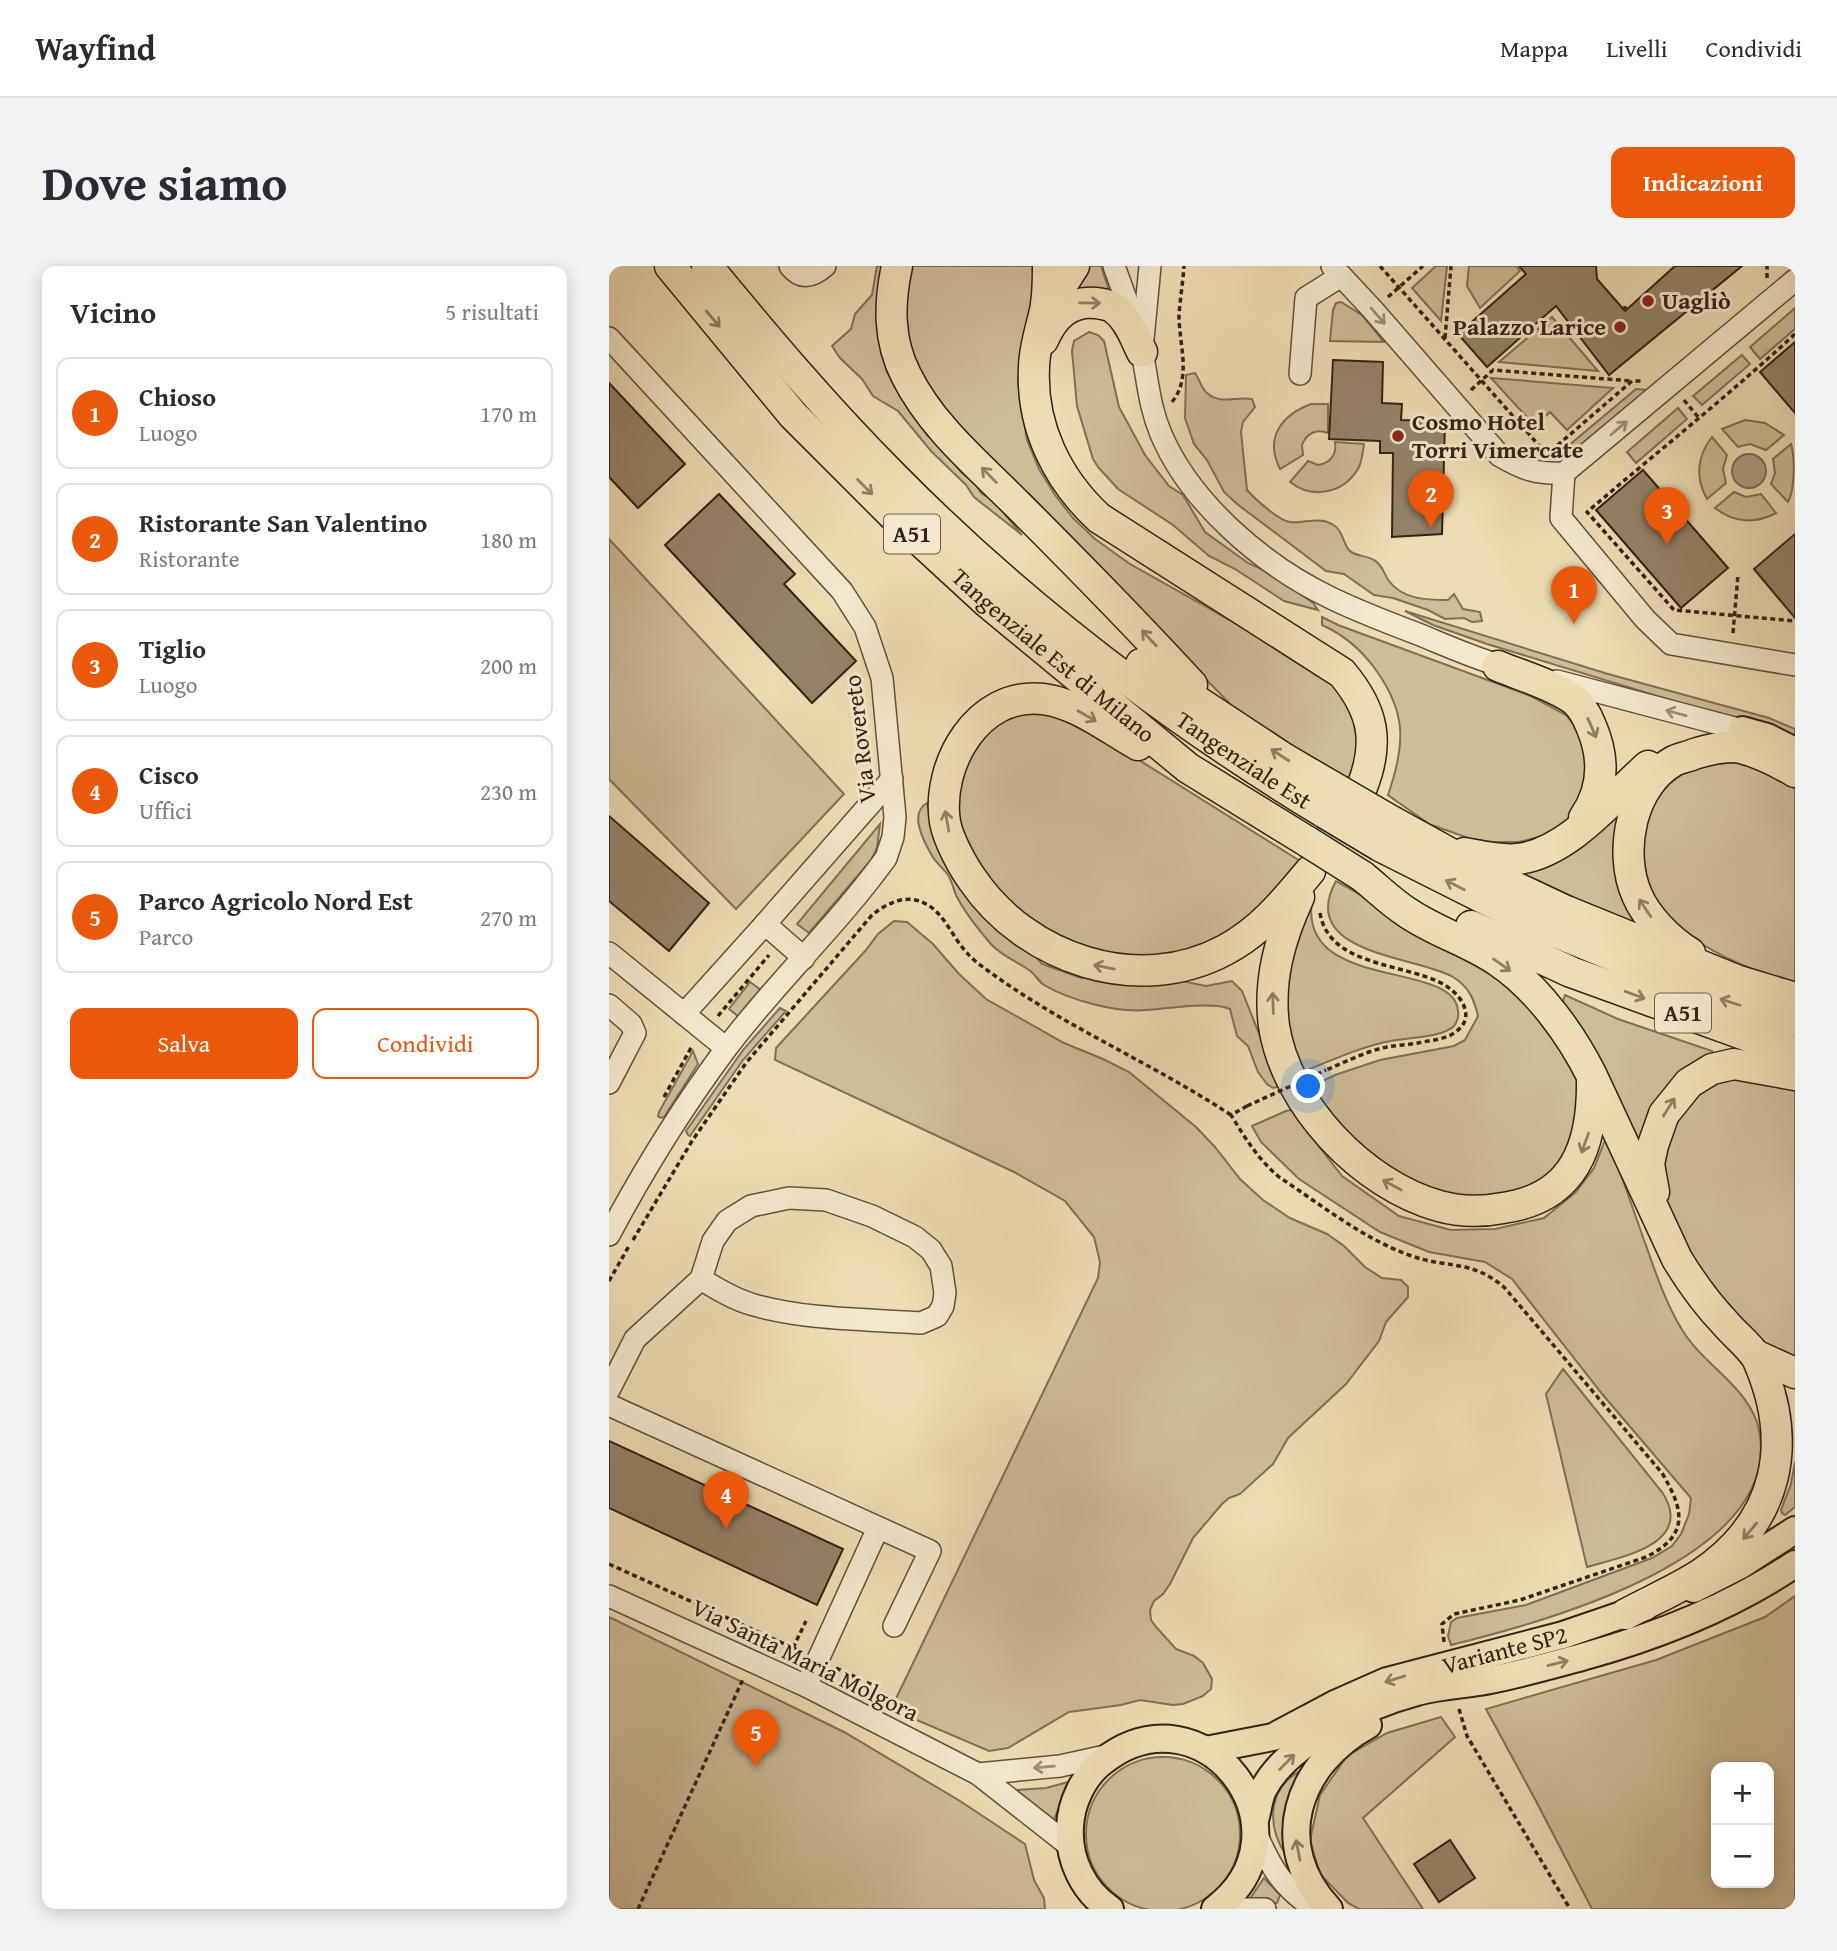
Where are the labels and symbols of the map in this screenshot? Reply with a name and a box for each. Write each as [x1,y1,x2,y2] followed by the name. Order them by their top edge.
[1662,283,1731,318] place label: Uagliò
[1640,293,1656,309] marker: Uagliò
[1078,297,1101,310] one-way arrow
[1370,307,1386,325] one-way arrow
[705,309,721,327] one-way arrow
[1453,309,1606,344] place label: Palazzo Larice
[1612,319,1628,335] marker: Palazzo Larice
[1412,404,1584,467] place label: Cosmo Hotel Torri Vimercate
[1610,420,1628,436] one-way arrow
[1390,428,1406,444] marker: Cosmo Hotel Torri Vimercate
[981,467,998,484] one-way arrow
[1408,470,1454,528] pin: 2
[857,479,874,496] one-way arrow
[1644,487,1690,545] pin: 3
[884,514,940,554] road number: A51
[944,560,1163,751] street label: Tangenziale Est di Milano
[1551,566,1597,624] pin: 1
[1140,630,1157,647] one-way arrow
[834,673,885,805] street label: Via Rovereto
[1169,702,1319,818] street label: Tangenziale Est
[1665,706,1688,719] one-way arrow
[1076,709,1096,723] one-way arrow
[1586,717,1599,738] one-way arrow
[1270,747,1290,761] one-way arrow
[940,810,953,833] one-way arrow
[1445,877,1466,891] one-way arrow
[1638,899,1652,918] one-way arrow
[1492,958,1511,972] one-way arrow
[1093,959,1116,973] one-way arrow
[1624,990,1646,1002] one-way arrow
[1267,991,1280,1014] one-way arrow
[1655,993,1711,1032] road number: A51
[1719,994,1741,1007] one-way arrow
[1291,1069,1325,1103] your location
[1662,1098,1676,1118] one-way arrow
[1577,1131,1590,1153] one-way arrow
[1383,1177,1403,1191] one-way arrow
[703,1471,749,1529] pin: 4
[1742,1521,1757,1539] one-way arrow
[686,1589,925,1730] street label: Via Santa Maria Molgora
[1438,1617,1571,1683] street label: Variante SP2
[1546,1656,1569,1669] one-way arrow
[1384,1673,1406,1686] one-way arrow
[733,1709,779,1767] pin: 5
[1278,1753,1295,1770] one-way arrow
[1034,1761,1056,1774] one-way arrow
[1291,1839,1304,1862] one-way arrow

